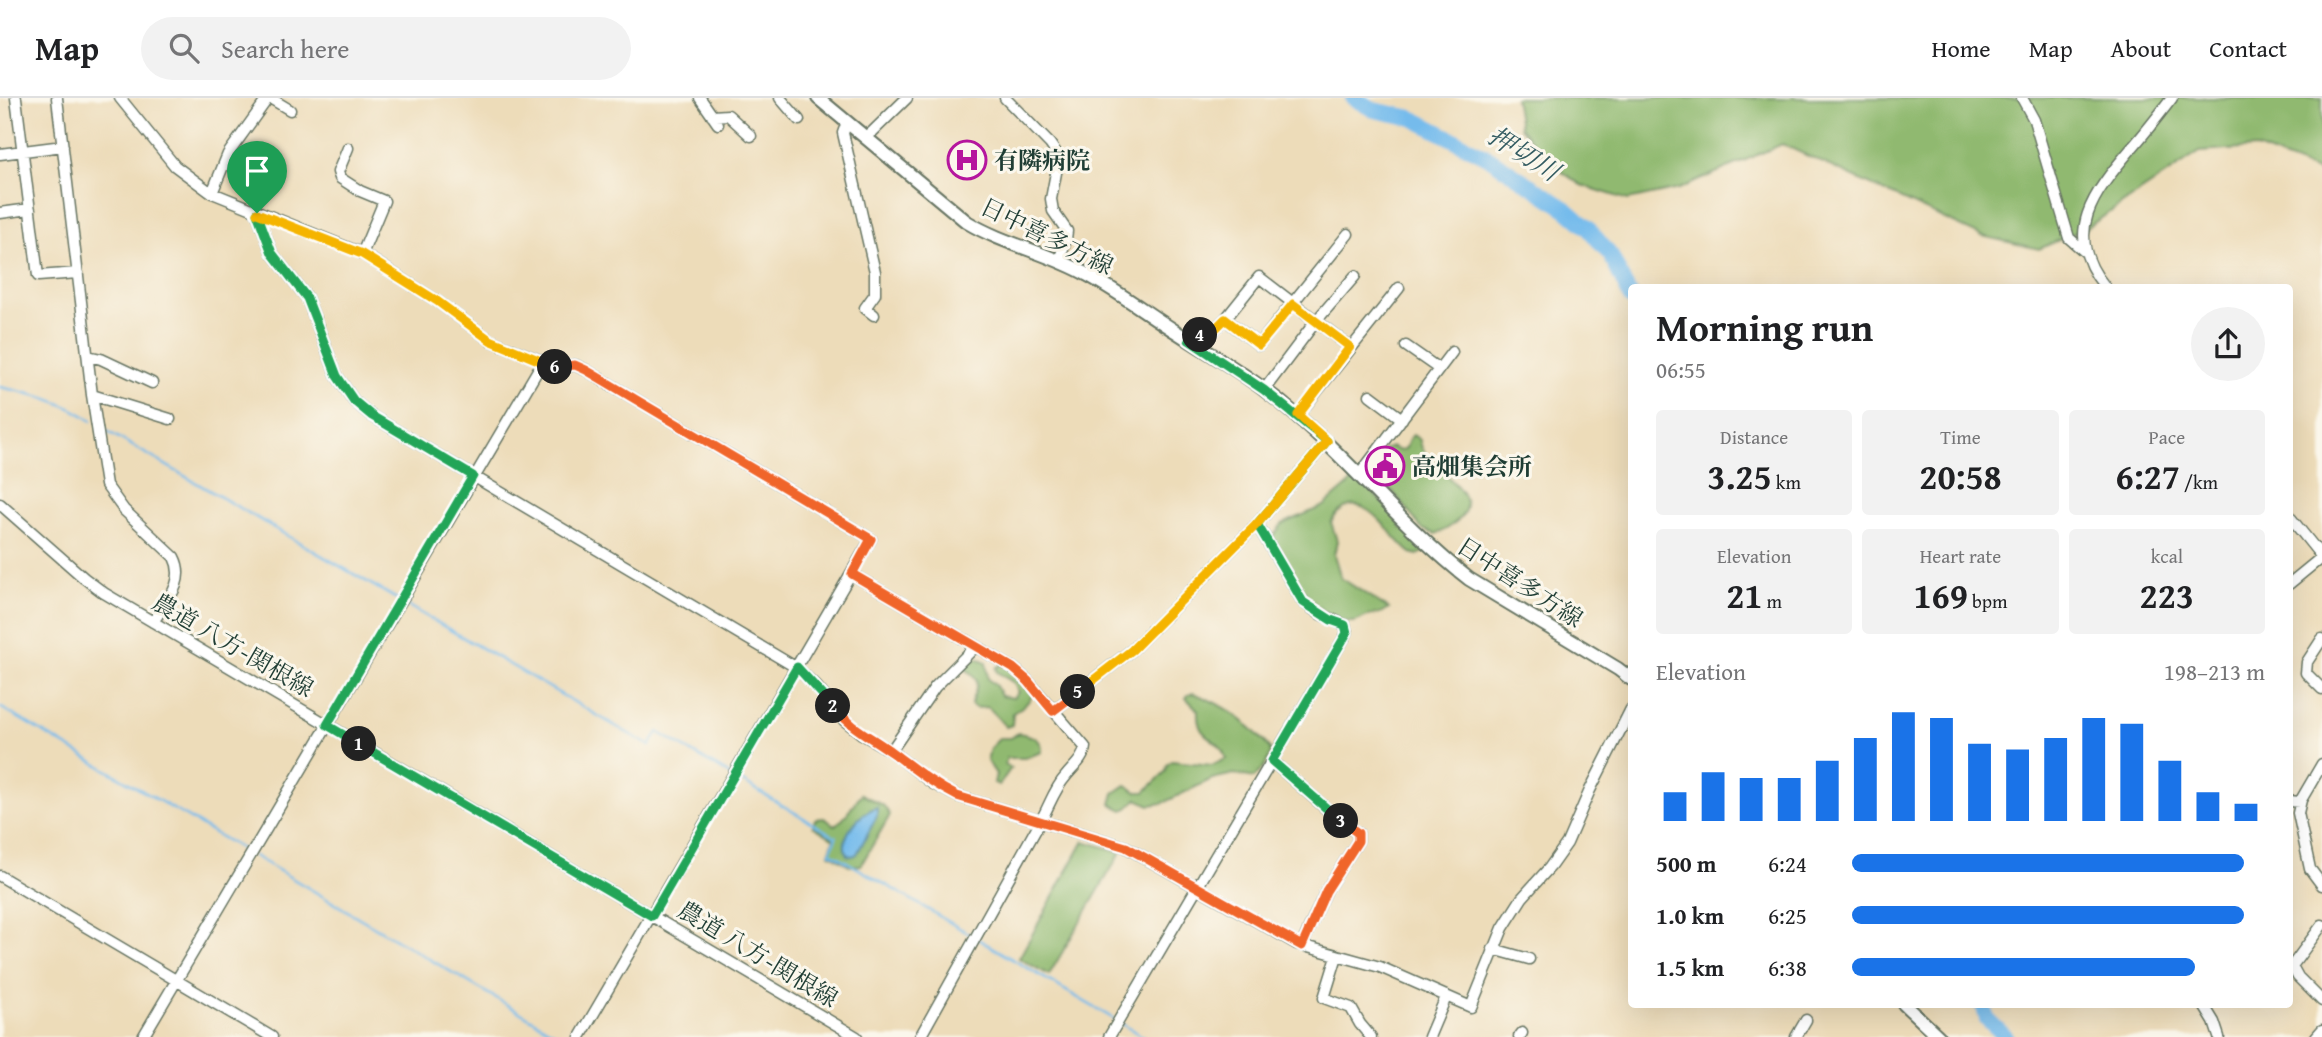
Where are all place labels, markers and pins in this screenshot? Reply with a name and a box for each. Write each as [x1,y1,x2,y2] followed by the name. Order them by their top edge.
[946,139,988,181] hospital icon: 有隣病院
[227,141,287,213] pin
[994,143,1090,178] place label: 有隣病院
[1182,317,1218,352] pin: 4
[538,350,572,384] pin: 6
[1364,445,1406,487] public building icon: 高畑集会所
[1412,449,1532,484] place label: 高畑集会所
[1060,674,1096,710] pin: 5
[816,688,850,724] pin: 2
[342,726,376,762] pin: 1
[1324,804,1358,838] pin: 3

